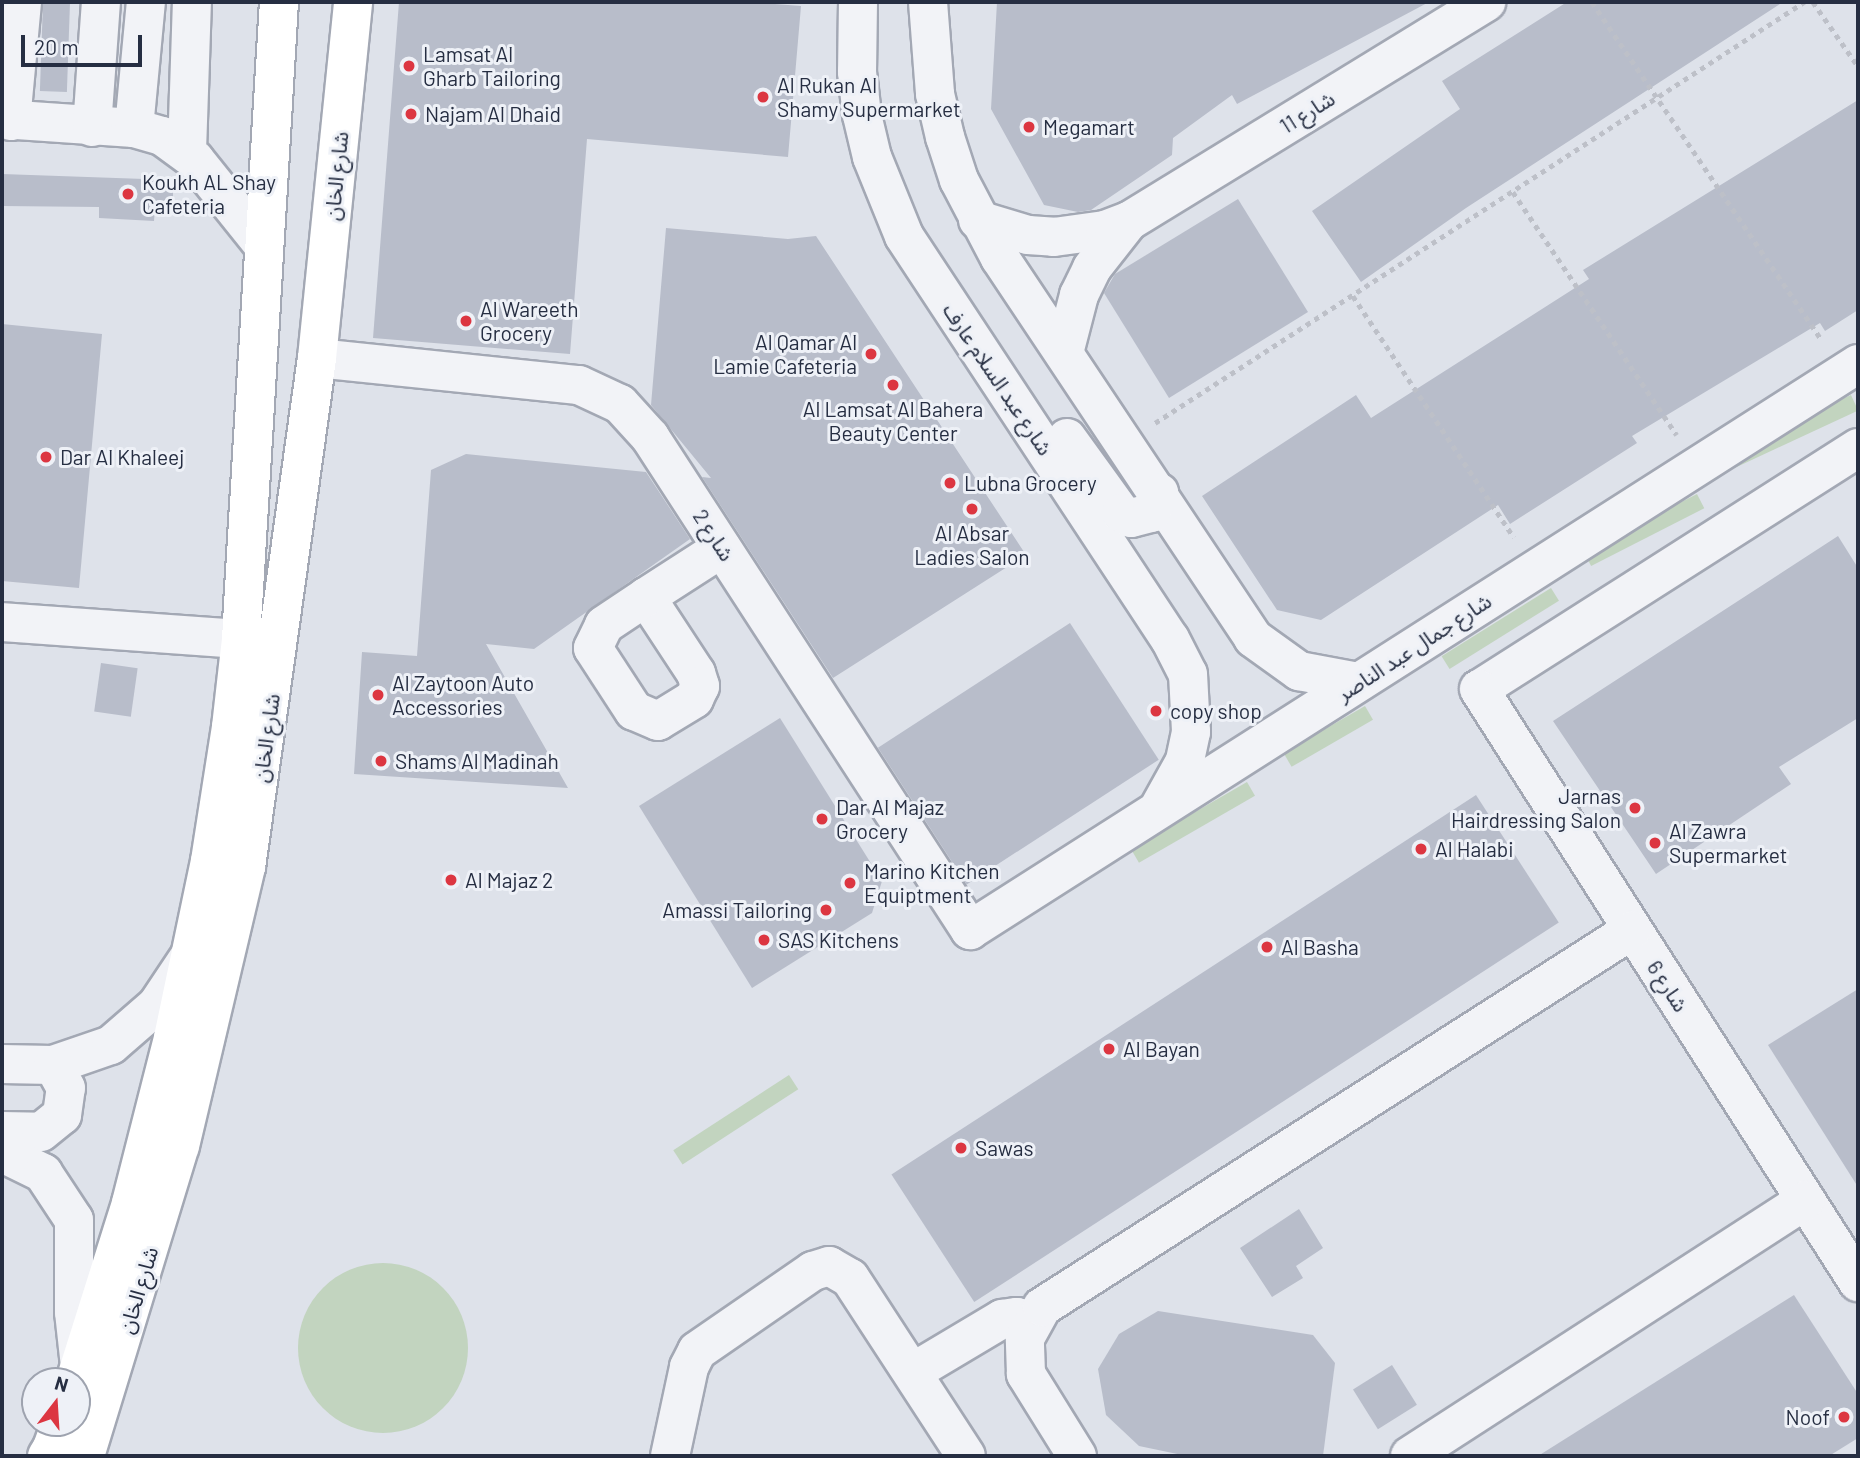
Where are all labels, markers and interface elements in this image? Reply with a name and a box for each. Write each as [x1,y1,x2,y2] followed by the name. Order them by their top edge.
[24,21,145,65] scale bar
[34,34,79,59] text: 20 m
[423,41,561,91] place label: Lamsat Al Gharb Tailoring
[401,58,417,74] marker: Lamsat Al Gharb Tailoring
[777,72,961,122] place label: Al Rukan Al Shamy Supermarket
[1275,85,1339,139] street label: شارع 11
[755,89,771,105] marker: Al Rukan Al Shamy Supermarket
[425,101,561,127] place label: Najam Al Dhaid
[403,106,419,122] marker: Najam Al Dhaid
[1043,114,1135,140] place label: Megamart
[1021,119,1037,135] marker: Megamart
[319,130,353,222] street label: شارع الخان
[142,169,276,219] place label: Koukh AL Shay Cafeteria
[120,186,136,202] marker: Koukh AL Shay Cafeteria
[480,296,579,346] place label: Al Wareeth Grocery
[938,298,1058,460] street label: شارع عبد السلام عارف
[458,313,474,329] marker: Al Wareeth Grocery
[713,329,857,379] place label: Al Qamar Al Lamie Cafeteria
[863,346,879,362] marker: Al Qamar Al Lamie Cafeteria
[885,377,901,393] marker: Al Lamsat Al Bahera Beauty Center
[803,396,983,446] place label: Al Lamsat Al Bahera Beauty Center
[60,444,184,470] place label: Dar Al Khaleej
[38,449,54,465] marker: Dar Al Khaleej
[964,470,1097,496] place label: Lubna Grocery
[942,475,958,491] marker: Lubna Grocery
[964,501,980,517] marker: Al Absar Ladies Salon
[688,504,740,566] street label: شارع 2
[914,520,1030,570] place label: Al Absar Ladies Salon
[1332,588,1496,706] street label: شارع جمال عبد الناصر
[392,670,534,720] place label: Al Zaytoon Auto Accessories
[370,687,386,703] marker: Al Zaytoon Auto Accessories
[247,692,285,784] street label: شارع الخان
[1170,698,1262,724] place label: copy shop
[1148,703,1164,719] marker: copy shop
[395,748,559,774] place label: Shams Al Madinah
[373,753,389,769] marker: Shams Al Madinah
[1451,783,1621,833] place label: Jarnas Hairdressing Salon
[836,794,944,844] place label: Dar Al Majaz Grocery
[1627,800,1643,816] marker: Jarnas Hairdressing Salon
[814,811,830,827] marker: Dar Al Majaz Grocery
[1669,818,1787,868] place label: Al Zawra Supermarket
[1647,835,1663,851] marker: Al Zawra Supermarket
[1435,836,1514,862] place label: Al Halabi
[1413,841,1429,857] marker: Al Halabi
[864,858,1000,908] place label: Marino Kitchen Equiptment
[465,867,553,893] place label: Al Majaz 2
[443,872,459,888] marker: Al Majaz 2
[842,875,858,891] marker: Marino Kitchen Equiptment
[662,897,812,923] place label: Amassi Tailoring
[818,902,834,918] marker: Amassi Tailoring
[778,927,899,953] place label: SAS Kitchens
[756,932,772,948] marker: SAS Kitchens
[1281,934,1359,960] place label: Al Basha
[1259,939,1275,955] marker: Al Basha
[1642,956,1694,1016] street label: شارع 6
[1123,1036,1200,1062] place label: Al Bayan
[1101,1041,1117,1057] marker: Al Bayan
[975,1135,1034,1161] place label: Sawas
[953,1140,969,1156] marker: Sawas
[113,1244,163,1336] street label: شارع الخان
[21,1367,91,1437] north arrow
[52,1371,71,1396] text: N
[1786,1404,1830,1430] place label: Noof
[1836,1409,1852,1425] marker: Noof

